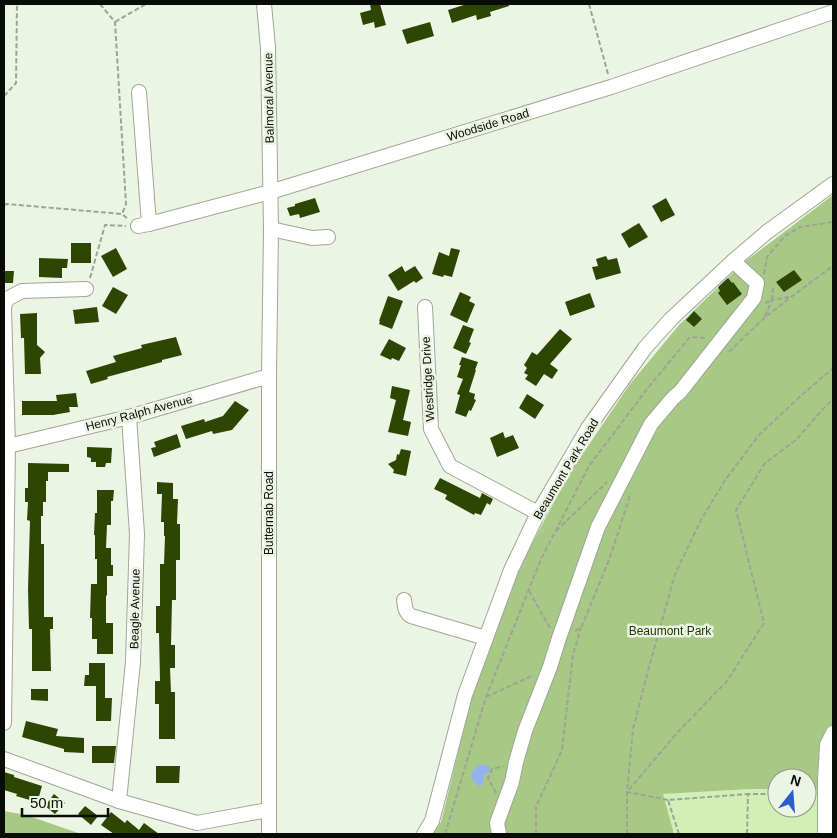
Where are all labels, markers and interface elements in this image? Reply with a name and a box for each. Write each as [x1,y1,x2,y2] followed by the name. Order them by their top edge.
[261,52,277,143] street label: Balmoral Avenue
[445,106,531,144] street label: Woodside Road
[419,336,437,422] street label: Westridge Drive
[84,392,194,434] street label: Henry Ralph Avenue
[530,416,602,522] street label: Beaumont Park Road
[262,471,276,555] street label: Butternab Road
[127,568,143,649] street label: Beagle Avenue
[629,624,712,638] park label: Beaumont Park
[767,768,817,818] north arrow
[789,771,803,790] text: N
[22,786,109,818] scale bar
[30,794,63,811] text: 50 m

